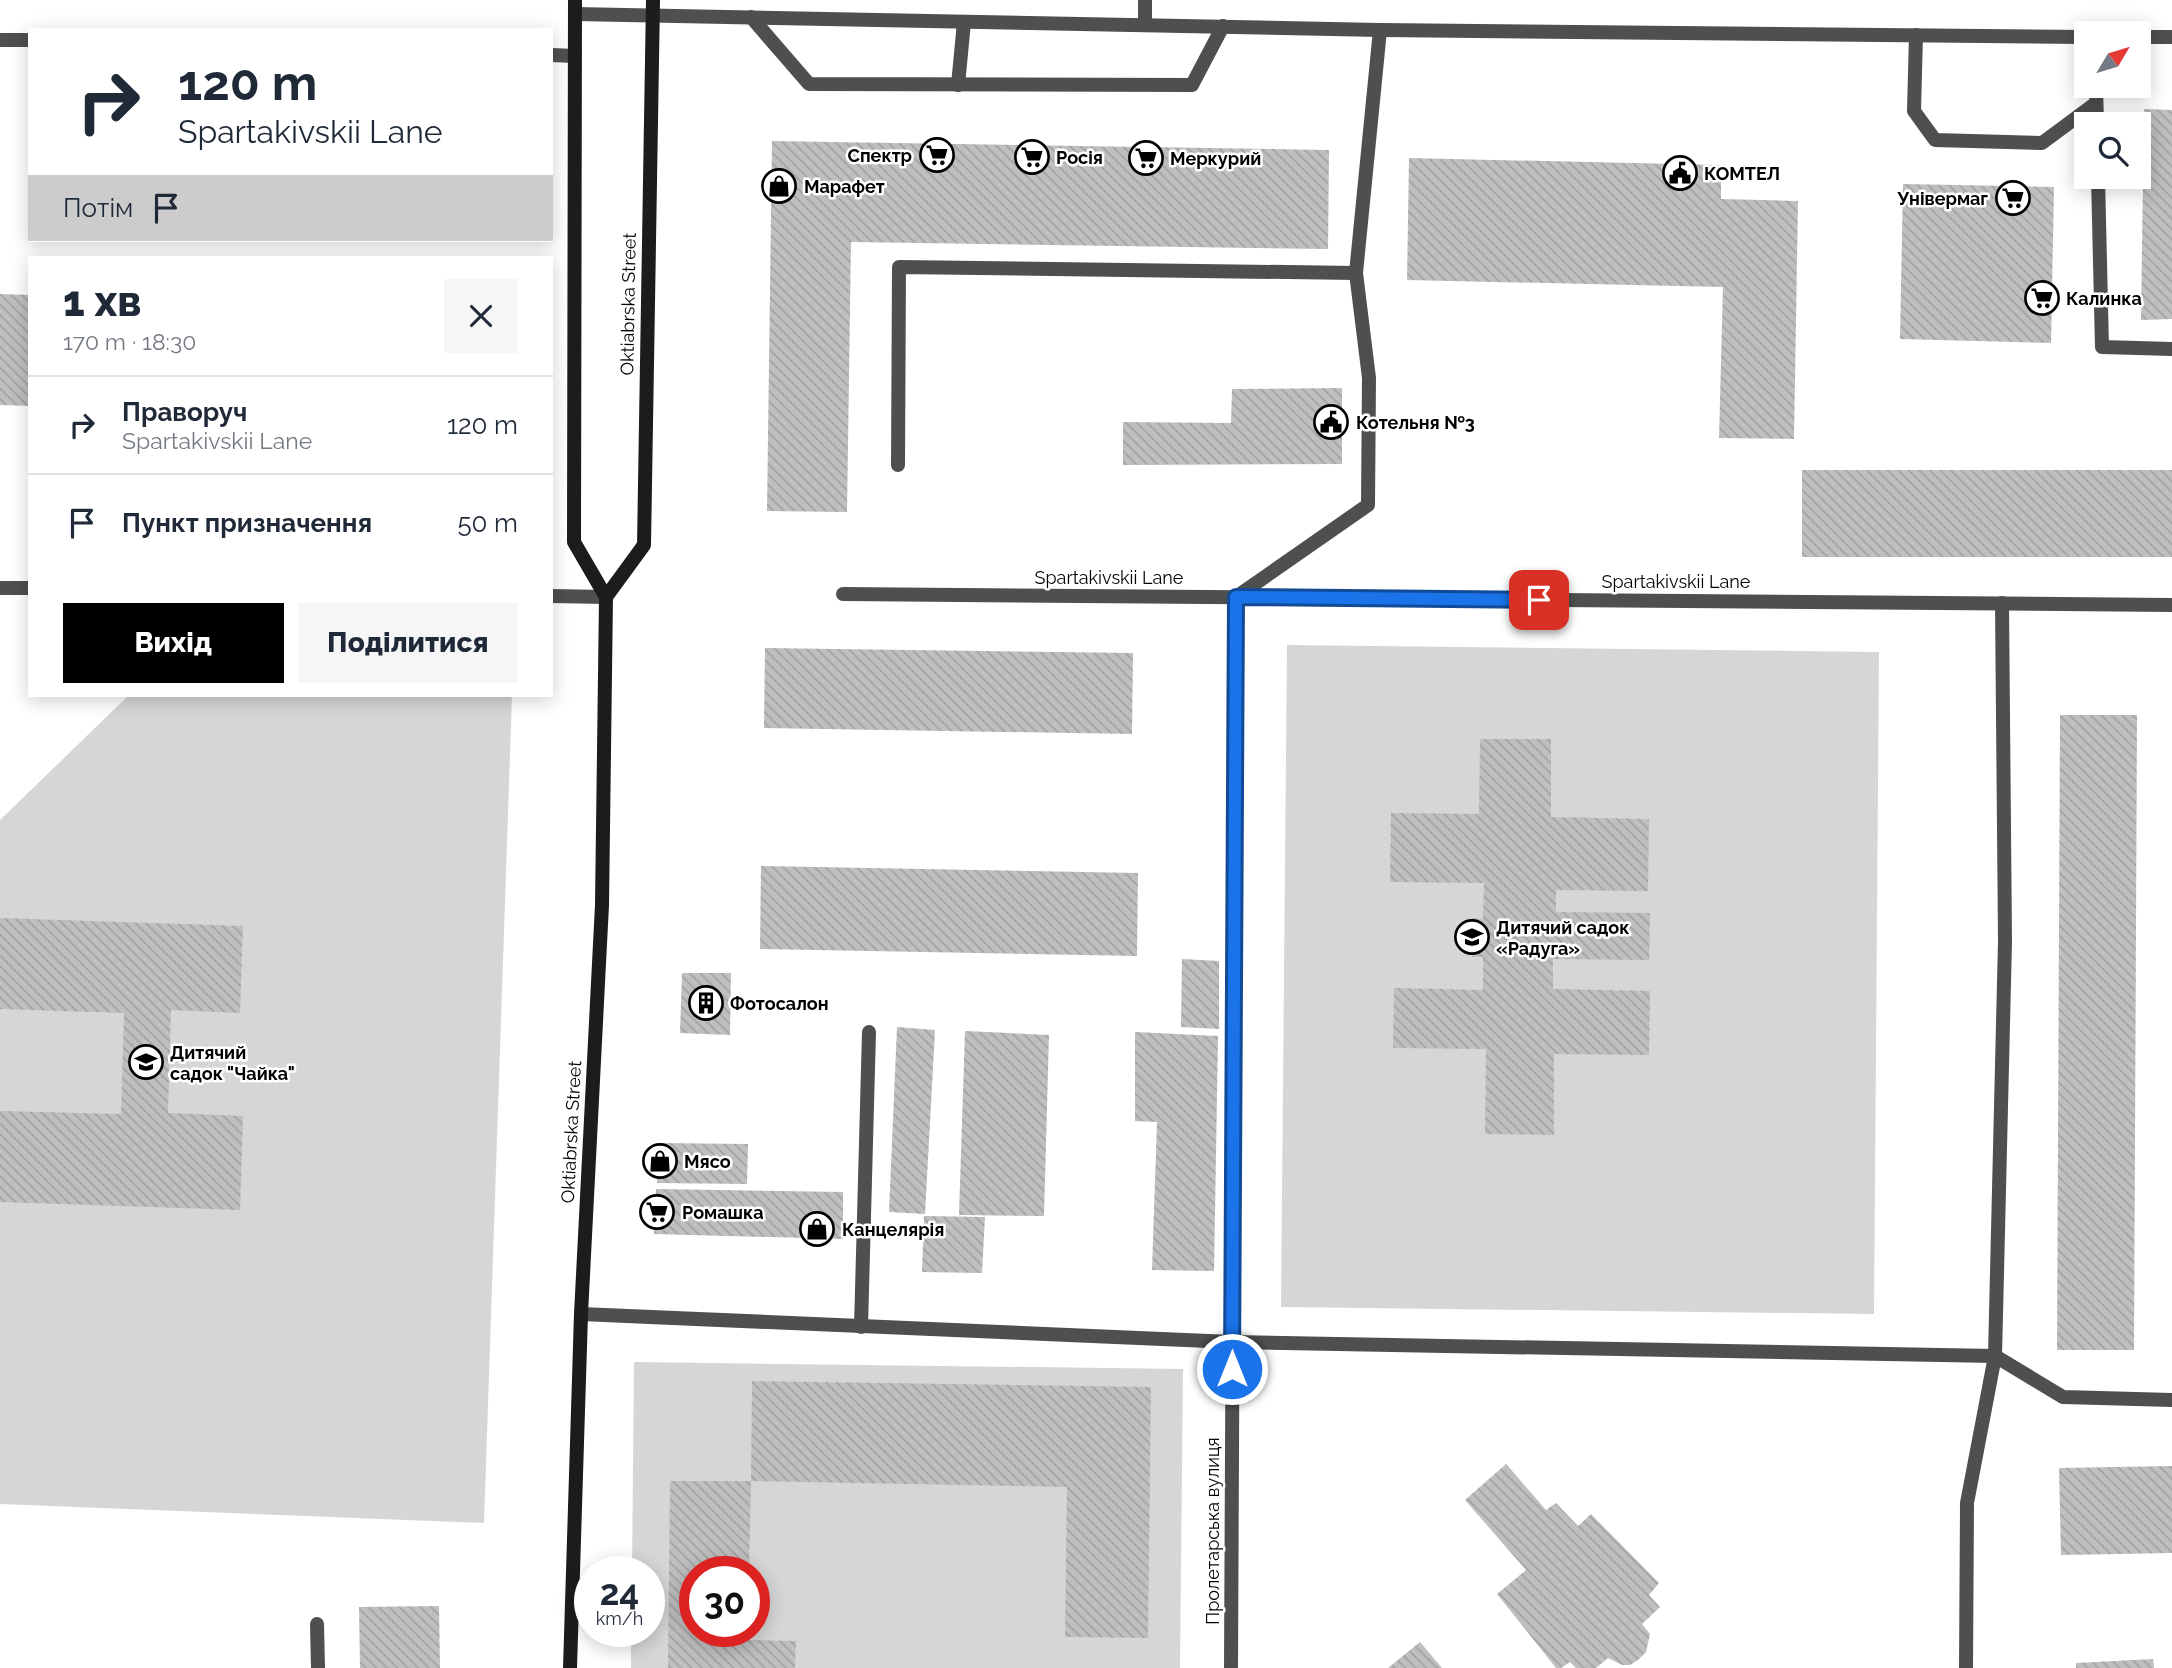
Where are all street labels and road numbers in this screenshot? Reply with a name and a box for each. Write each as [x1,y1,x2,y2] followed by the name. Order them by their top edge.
[616,232,640,376] street label: Oktiabrska Street
[1035,567,1184,588] street label: Spartakivskii Lane
[1602,571,1751,592] street label: Spartakivskii Lane
[557,1060,585,1204] street label: Oktiabrska Street
[1202,1437,1223,1625] street label: Пролетарська вулиця

